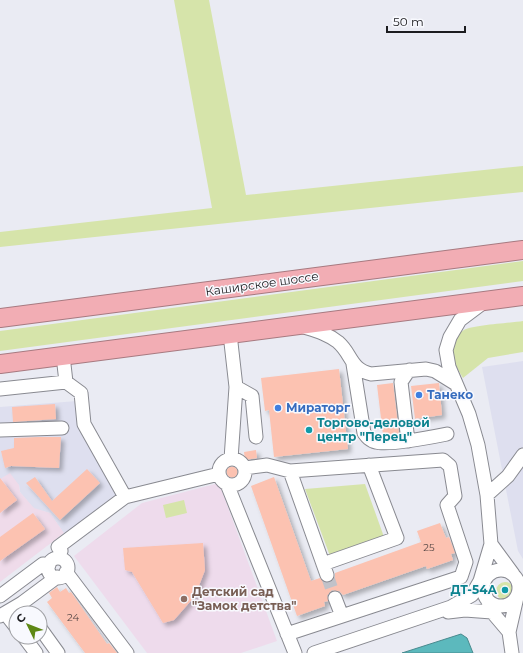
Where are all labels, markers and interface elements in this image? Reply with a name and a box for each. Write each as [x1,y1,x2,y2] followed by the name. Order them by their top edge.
[387,8,465,34] scale bar
[393,14,424,29] text: 50 m
[204,268,319,299] street label: Каширское шоссе
[427,387,473,402] place label: Танеко
[414,390,424,400] marker: Танеко
[286,400,351,415] place label: Мираторг
[273,403,283,413] marker: Мираторг
[317,415,430,444] place label: Торгово-деловой центр "Перец"
[304,425,314,435] marker: Торгово-деловой центр "Перец"
[423,541,435,554] house number: 25
[451,582,497,597] place label: ДТ-54А
[192,584,297,613] place label: Детский сад "Замок детства"
[500,585,510,595] marker: ДТ-54А
[179,594,189,604] marker: Детский сад "Замок детства"
[8,605,48,645] north arrow
[13,610,29,626] text: С
[67,611,79,624] house number: 24

